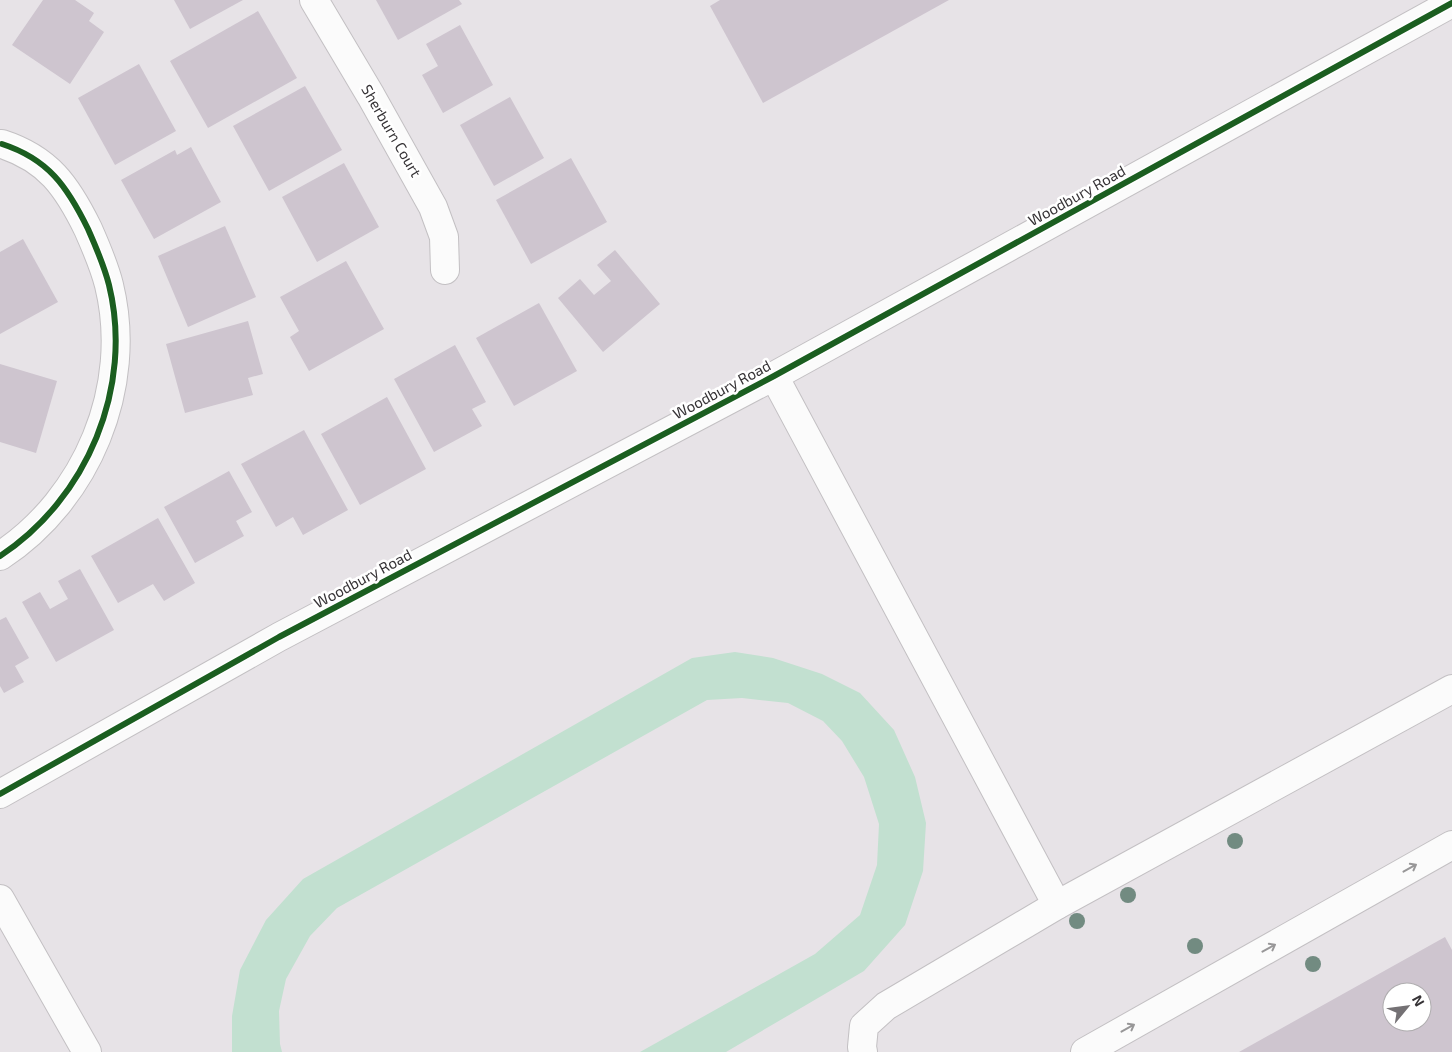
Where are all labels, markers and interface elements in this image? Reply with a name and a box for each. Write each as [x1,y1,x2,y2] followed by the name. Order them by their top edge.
[358,81,426,180] street label: Sherburn Court
[1025,161,1128,229] street label: Woodbury Road
[670,356,774,422] street label: Woodbury Road
[311,545,415,611] street label: Woodbury Road
[1403,863,1418,873] one-way arrow
[1261,943,1276,952] one-way arrow
[1382,982,1432,1032] north arrow
[1409,992,1429,1009] text: N
[1120,1023,1135,1033] one-way arrow

